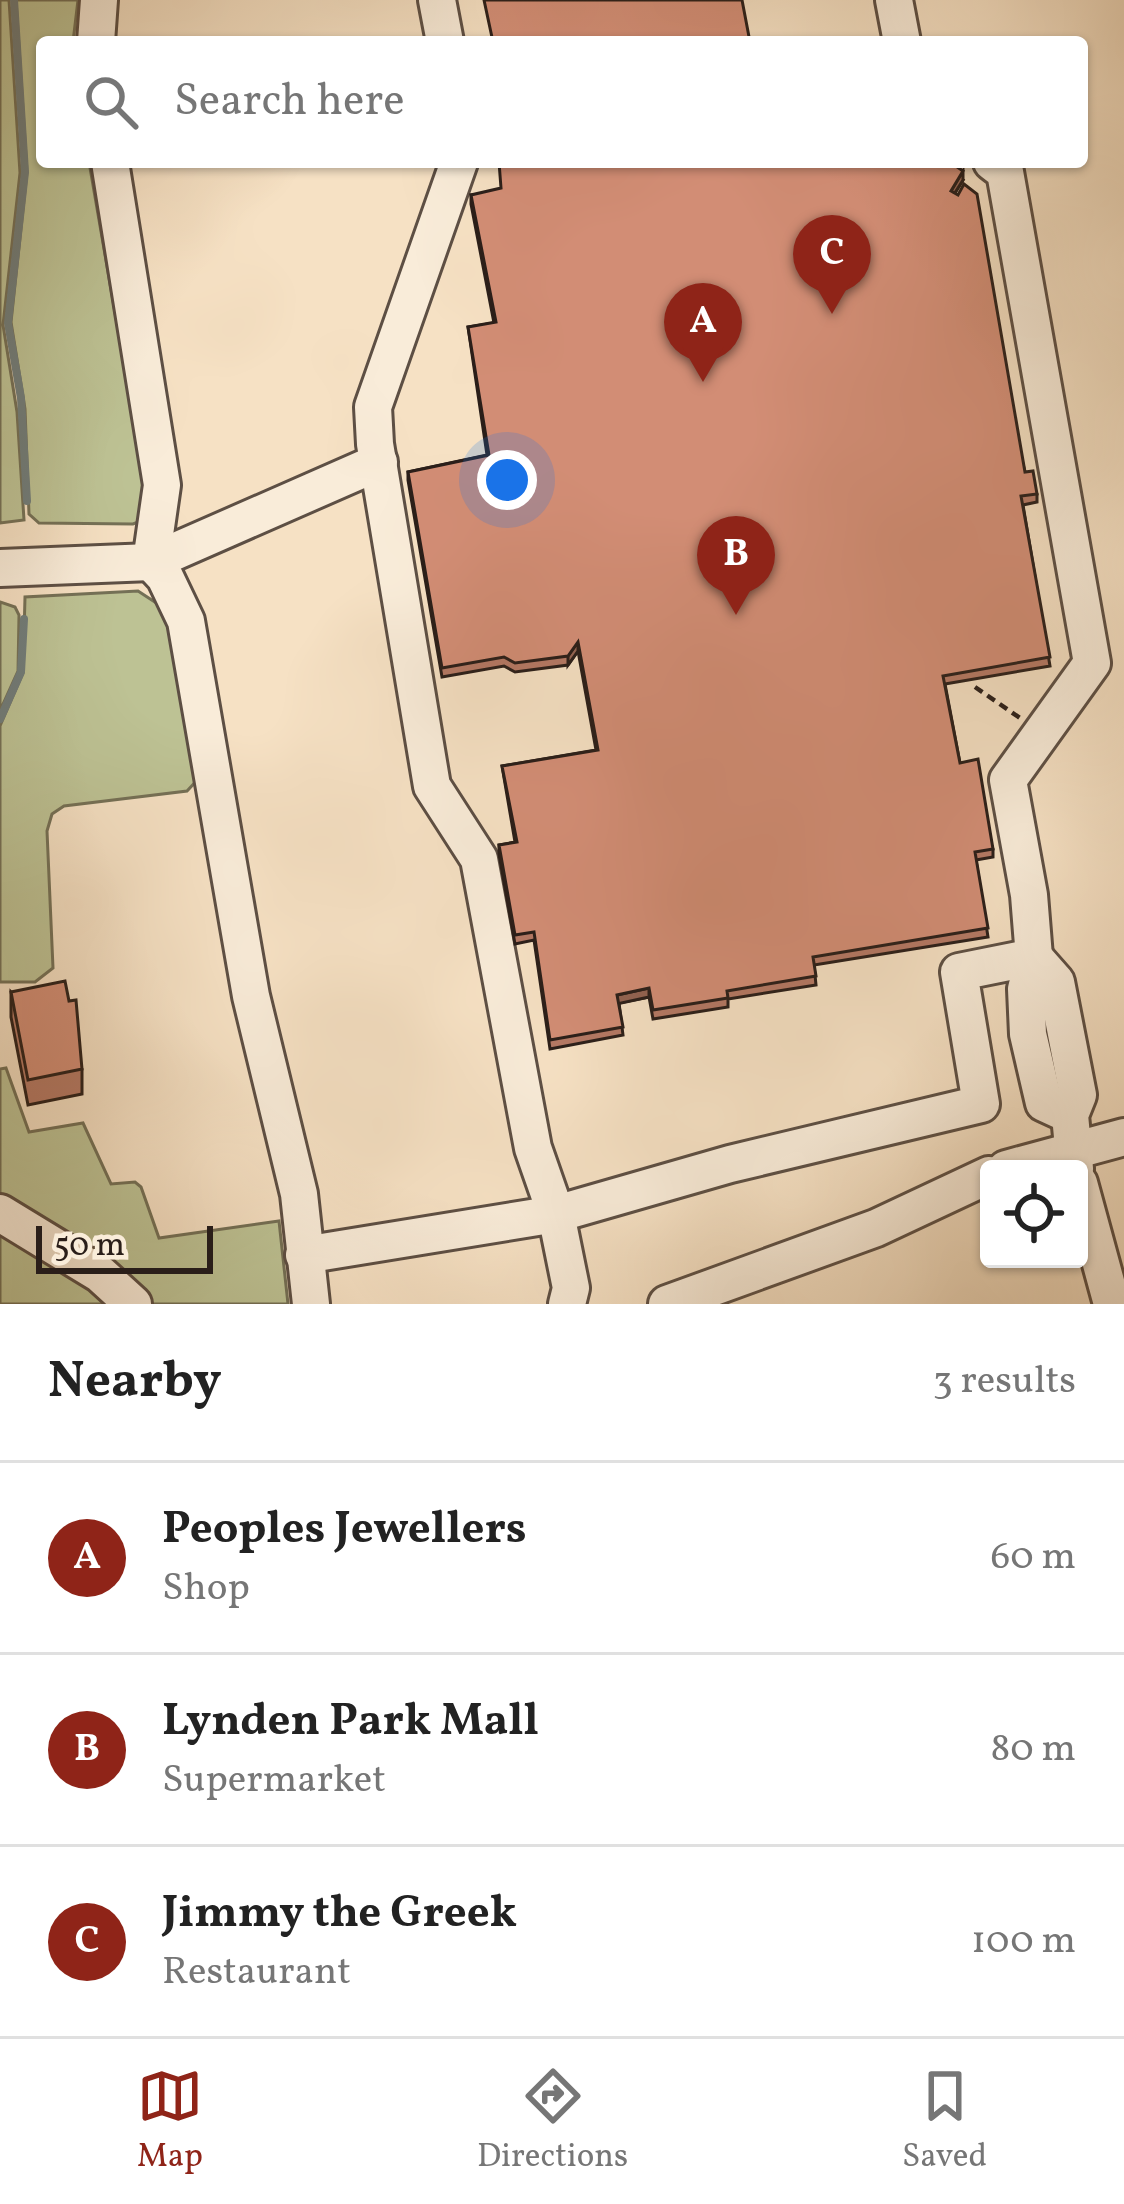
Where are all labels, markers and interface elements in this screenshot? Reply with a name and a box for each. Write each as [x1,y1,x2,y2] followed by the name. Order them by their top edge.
[36,36,1088,168] search box
[78,69,144,135] icon: search
[174,71,405,134] text: Search here
[793,215,871,314] pin: C
[664,283,742,382] pin: A
[477,450,537,510] your location
[697,516,775,615] pin: B
[980,1160,1088,1268] map controls
[980,1160,1088,1268] button: locate
[36,1220,213,1273] scale bar
[54,1224,125,1270] text: 50 m
[48,1347,222,1418] text: Nearby
[933,1355,1076,1409] text: 3 results
[162,1499,527,1562] text: Peoples Jewellers
[73,1531,101,1585] text: A
[991,1531,1076,1585] text: 60 m
[162,1562,250,1616] text: Shop
[162,1691,539,1754] text: Lynden Park Mall
[74,1723,100,1777] text: B
[990,1723,1076,1777] text: 80 m
[162,1754,386,1808] text: Supermarket
[162,1883,517,1946] text: Jimmy the Greek
[74,1915,100,1969] text: C
[971,1915,1076,1969] text: 100 m
[162,1946,351,2000] text: Restaurant
[137,2063,203,2181] tab: Map
[477,2063,628,2181] tab: Directions
[902,2063,987,2181] tab: Saved

